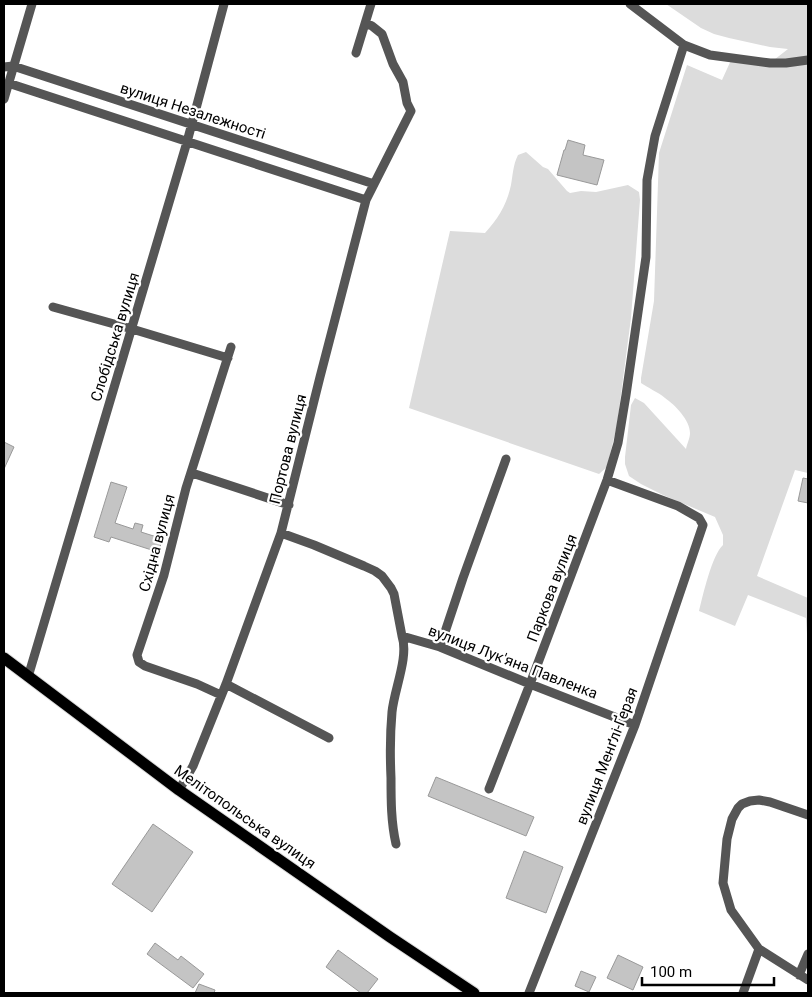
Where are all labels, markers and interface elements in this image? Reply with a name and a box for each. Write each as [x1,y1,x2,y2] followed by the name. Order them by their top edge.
[118,79,268,143] street label: вулиця Незалежності
[87,270,143,404] street label: Слобідська вулиця
[266,392,310,506] street label: Портова вулиця
[135,492,179,594] street label: Східна вулиця
[523,532,581,644] street label: Паркова вулиця
[426,621,600,703] street label: вулиця Лук'яна Павленка
[572,685,642,827] street label: вулиця Менґлі-Ґерая
[171,761,319,873] street label: Мелітопольська вулиця
[642,954,774,986] scale bar
[650,963,692,981] text: 100 m

